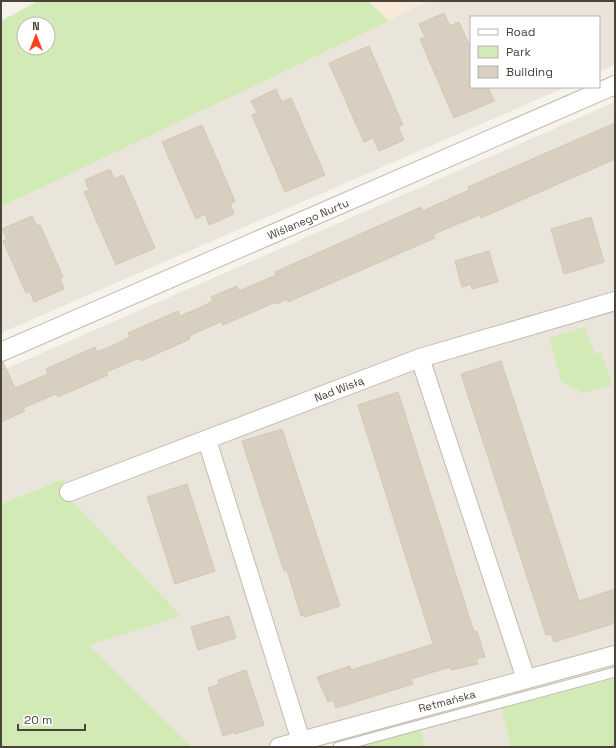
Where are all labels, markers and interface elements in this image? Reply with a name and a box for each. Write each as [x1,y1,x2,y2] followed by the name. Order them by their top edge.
[16,16,56,56] north arrow
[470,16,600,88] legend
[32,19,40,33] text: N
[506,24,535,40] text: Road
[506,44,531,60] text: Park
[506,64,553,80] text: Building
[265,196,351,242] street label: Wiślanego Nurtu
[312,373,366,405] street label: Nad Wisłą
[417,686,478,715] street label: Retmańska
[18,706,85,732] scale bar
[24,712,52,728] text: 20 m

